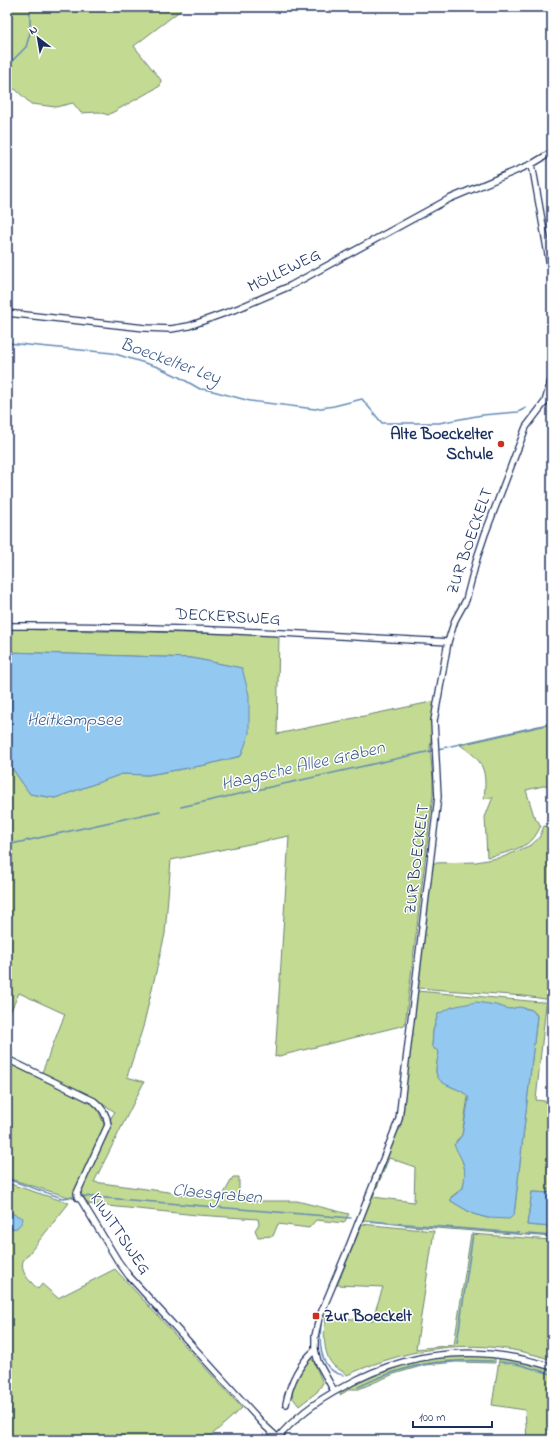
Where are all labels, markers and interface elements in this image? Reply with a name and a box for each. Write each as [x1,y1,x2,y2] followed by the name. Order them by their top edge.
[18,18,58,58] north arrow
[26,22,41,39] text: N
[243,243,325,299] street label: MÖLLEWEG
[116,332,225,393] water label: Boeckelter Ley
[390,422,494,467] place label: Alte Boeckelter Schule
[496,439,506,449] marker: Alte Boeckelter Schule
[440,484,500,597] street label: ZUR BOECKELT
[174,602,281,632] street label: DECKERSWEG
[27,708,122,734] water label: Heitkampsee
[219,735,388,798] water label: Haagsche Allee Graben
[398,802,436,916] street label: ZUR BOECKELT
[171,1178,264,1212] water label: Claesgraben
[83,1188,157,1280] street label: KIWITTSWEG
[324,1304,412,1329] place label: Zur Boeckelt
[311,1311,321,1321] marker: Zur Boeckelt
[413,1403,492,1429] scale bar
[419,1409,446,1427] text: 100 m

